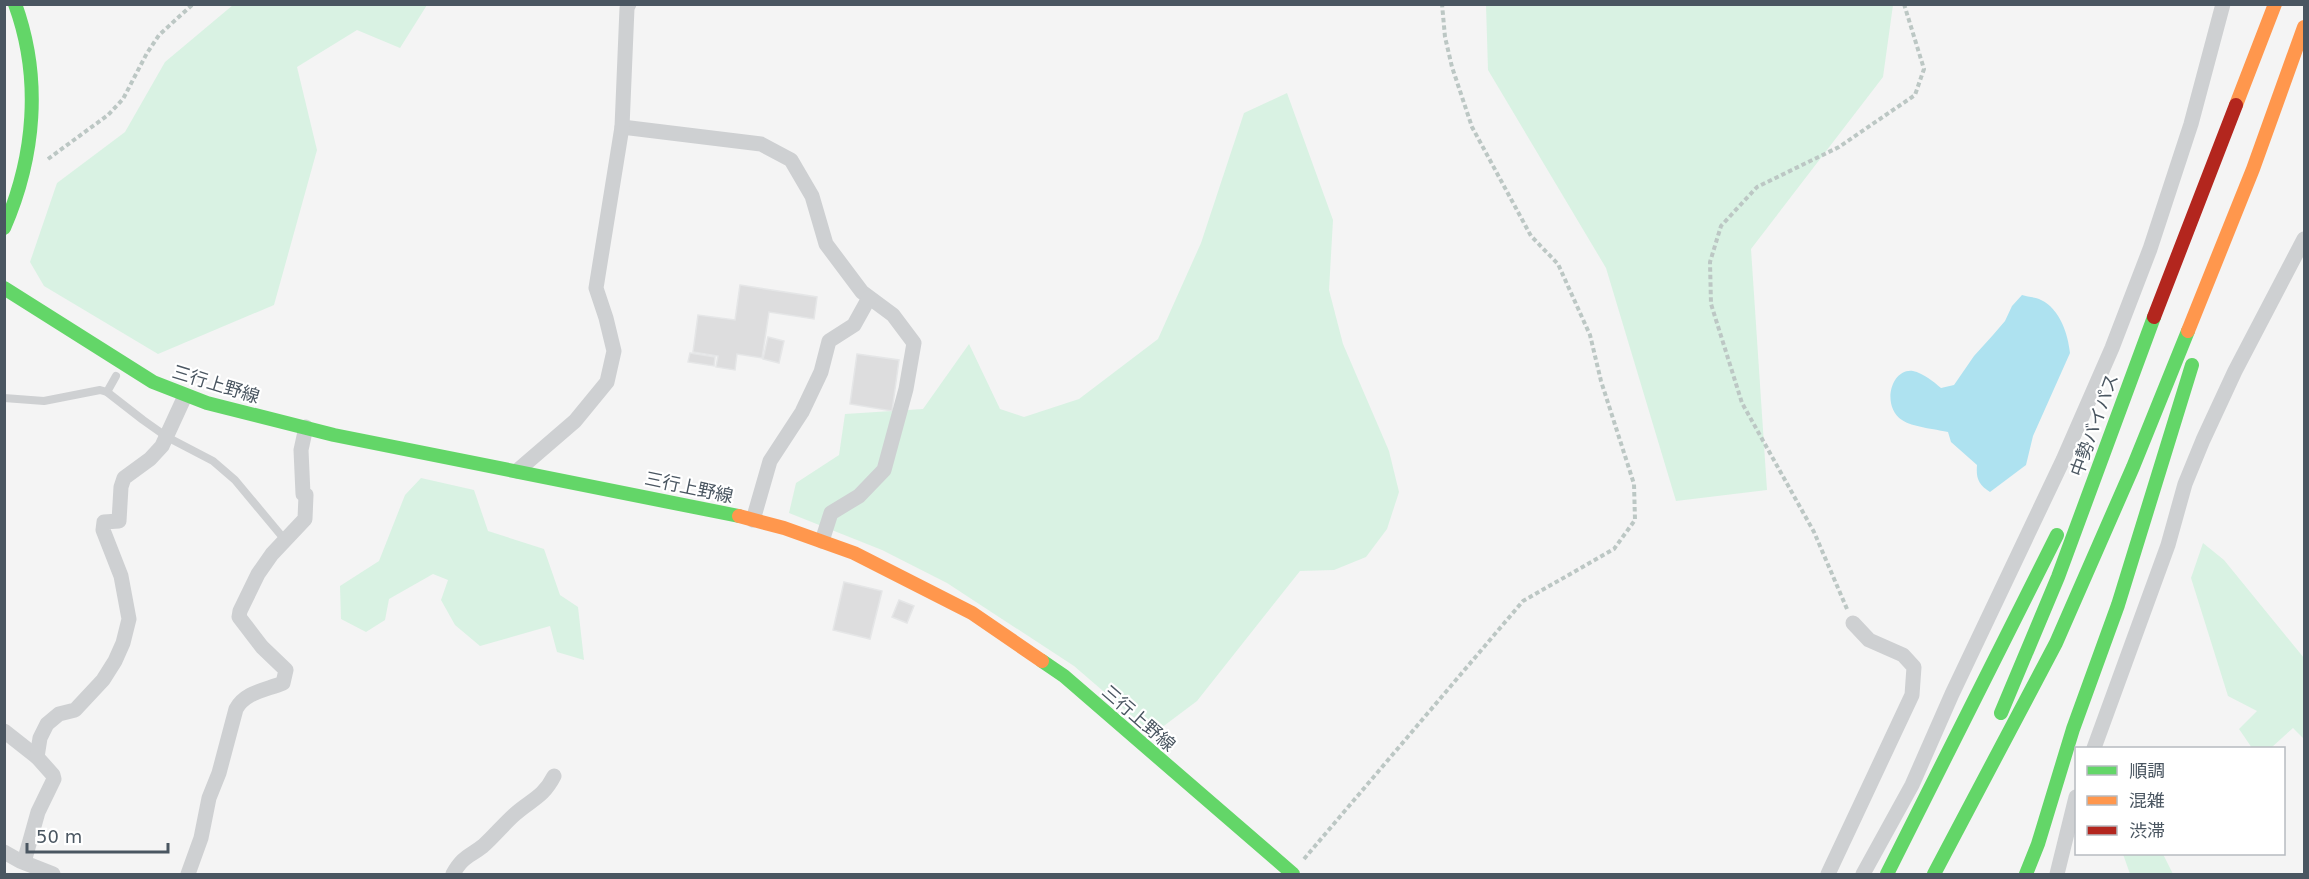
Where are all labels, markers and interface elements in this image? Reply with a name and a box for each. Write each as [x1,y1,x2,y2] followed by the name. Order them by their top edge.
[170,361,262,407] street label: 三行上野線
[2066,371,2122,479] street label: 中勢バイパス
[643,467,735,507] street label: 三行上野線
[1098,681,1180,755] street label: 三行上野線
[2075,747,2285,855] legend
[2129,760,2165,781] text: 順調
[2129,790,2165,811] text: 混雑
[27,816,168,854] scale bar
[2129,820,2165,841] text: 渋滞
[36,826,82,847] text: 50 m

